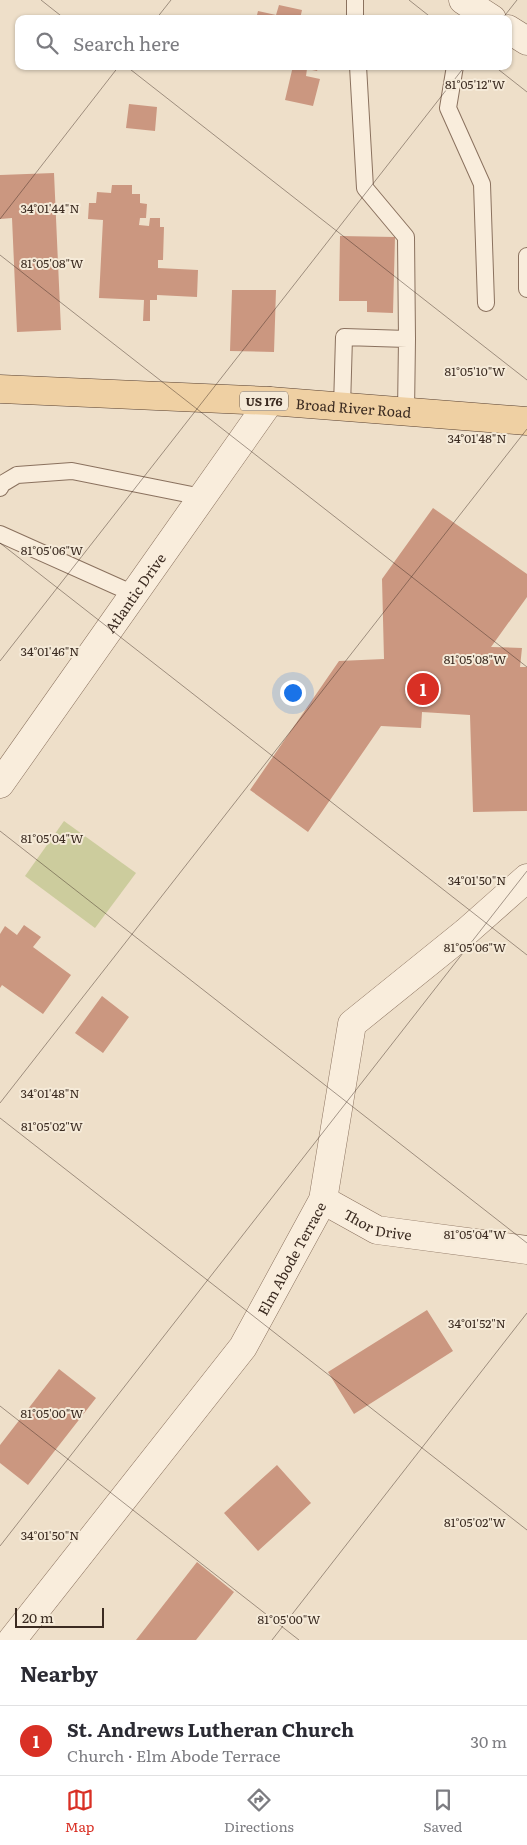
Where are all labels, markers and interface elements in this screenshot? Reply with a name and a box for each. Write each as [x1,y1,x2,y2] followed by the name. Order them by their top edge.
[15,15,512,70] search box
[33,29,61,57] icon: search
[73,29,180,57] text: Search here
[445,75,505,93] text: 81°05'12"W
[21,199,79,217] text: 34°01'44"N
[21,254,83,272] text: 81°05'08"W
[445,362,505,380] text: 81°05'10"W
[240,392,288,411] road number: US 176
[295,393,412,422] street label: Broad River Road
[448,429,506,447] text: 34°01'48"N
[21,541,83,559] text: 81°05'06"W
[100,549,170,637] street label: Atlantic Drive
[21,642,79,660] text: 34°01'46"N
[444,650,506,668] text: 81°05'08"W
[407,670,439,708] pin: 1
[280,680,306,706] your location
[21,829,83,847] text: 81°05'04"W
[448,871,506,889] text: 34°01'50"N
[444,938,506,956] text: 81°05'06"W
[21,1084,79,1102] text: 34°01'48"N
[21,1117,83,1135] text: 81°05'02"W
[252,1198,330,1319] street label: Elm Abode Terrace
[340,1204,413,1245] street label: Thor Drive
[444,1225,506,1243] text: 81°05'04"W
[448,1314,506,1332] text: 34°01'52"N
[21,1404,83,1422] text: 81°05'00"W
[444,1513,506,1531] text: 81°05'02"W
[21,1526,79,1544] text: 34°01'50"N
[15,1605,104,1628] scale bar
[22,1607,54,1627] text: 20 m
[258,1610,320,1628] text: 81°05'00"W
[20,1657,98,1688] text: Nearby
[67,1715,354,1743] text: St. Andrews Lutheran Church
[33,1729,39,1753] text: 1
[470,1729,507,1753] text: 30 m
[67,1743,280,1767] text: Church · Elm Abode Terrace
[65,1786,95,1836] tab: Map
[224,1786,294,1836] tab: Directions
[423,1786,462,1836] tab: Saved

